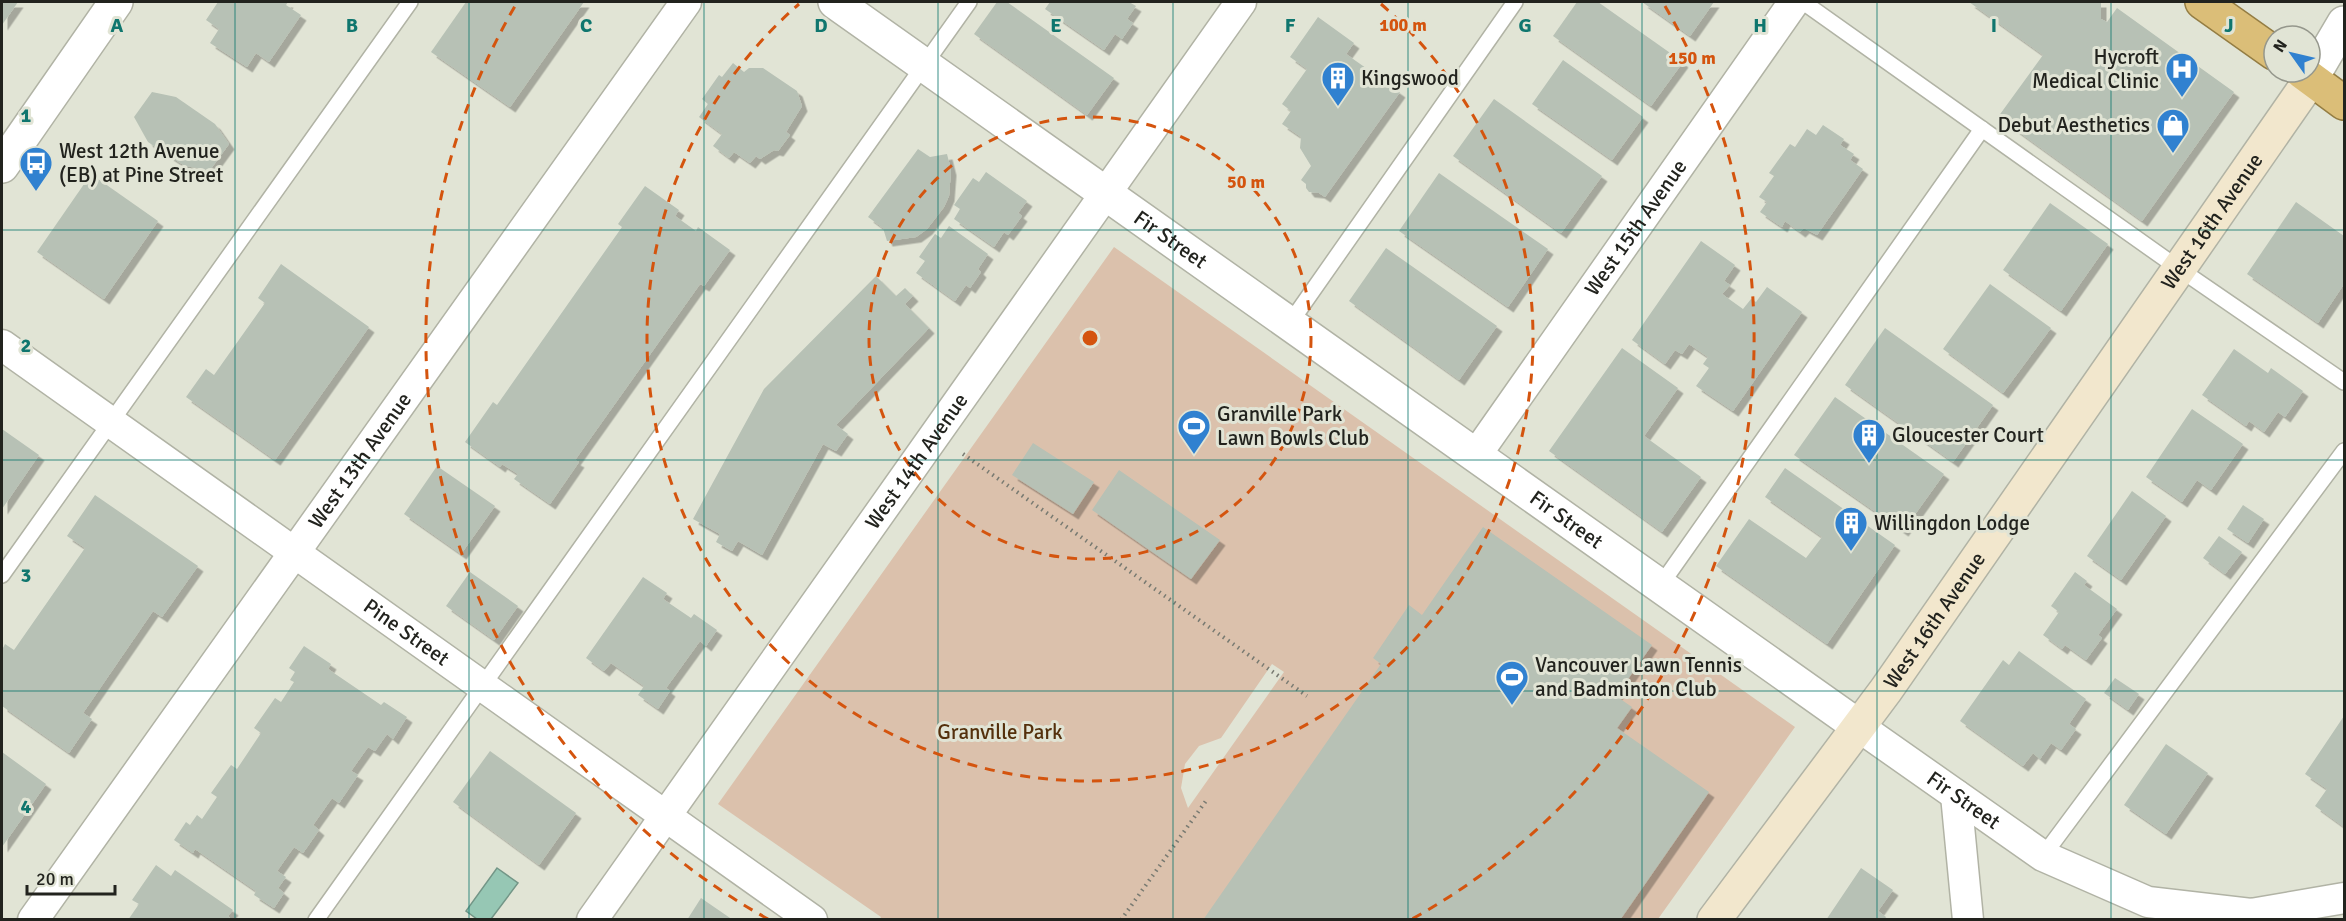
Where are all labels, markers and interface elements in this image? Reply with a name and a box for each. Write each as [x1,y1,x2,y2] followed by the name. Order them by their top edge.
[111,13,124,38] text: A
[346,13,358,38] text: B
[580,13,592,38] text: C
[814,13,828,38] text: D
[1050,13,1062,38] text: E
[1285,13,1296,38] text: F
[1518,13,1532,38] text: G
[1753,13,1767,38] text: H
[1991,13,1997,38] text: I
[2224,13,2234,38] text: J
[1379,14,1427,36] text: 100 m
[2262,24,2322,84] north arrow
[2269,36,2292,56] text: N
[2032,44,2159,94] place label: Hycroft Medical Clinic
[1668,47,1716,69] text: 150 m
[2164,51,2200,98] hospital icon: Hycroft Medical Clinic
[1320,60,1356,107] building icon: Kingswood
[1361,65,1459,91] place label: Kingswood
[21,103,32,128] text: 1
[2155,107,2191,154] shop icon: Debut Aesthetics
[1997,112,2150,138] place label: Debut Aesthetics
[59,138,223,188] place label: West 12th Avenue (EB) at Pine Street
[18,145,54,192] bus stop icon: West 12th Avenue (EB) at Pine Street
[2155,148,2268,295] street label: West 16th Avenue
[1579,154,1692,301] street label: West 15th Avenue
[1227,171,1265,193] text: 50 m
[1129,205,1212,274] street label: Fir Street
[1080,328,1100,348] centre of rings
[21,333,31,358] text: 2
[303,387,417,533] street label: West 13th Avenue
[859,388,973,534] street label: West 14th Avenue
[1217,401,1369,451] place label: Granville Park Lawn Bowls Club
[1176,408,1212,455] sports icon: Granville Park Lawn Bowls Club
[1851,417,1887,464] building icon: Gloucester Court
[1892,422,2044,448] place label: Gloucester Court
[1525,485,1608,554] street label: Fir Street
[1833,505,1869,552] building icon: Willingdon Lodge
[1874,510,2030,536] place label: Willingdon Lodge
[1878,547,1991,694] street label: West 16th Avenue
[21,563,31,588] text: 3
[359,593,454,671] street label: Pine Street
[1535,652,1742,702] place label: Vancouver Lawn Tennis and Badminton Club
[1494,659,1530,706] sports icon: Vancouver Lawn Tennis and Badminton Club
[937,719,1063,745] park label: Granville Park
[1922,765,2005,835] street label: Fir Street
[21,794,32,819] text: 4
[27,858,116,896] scale bar
[36,868,74,890] text: 20 m

